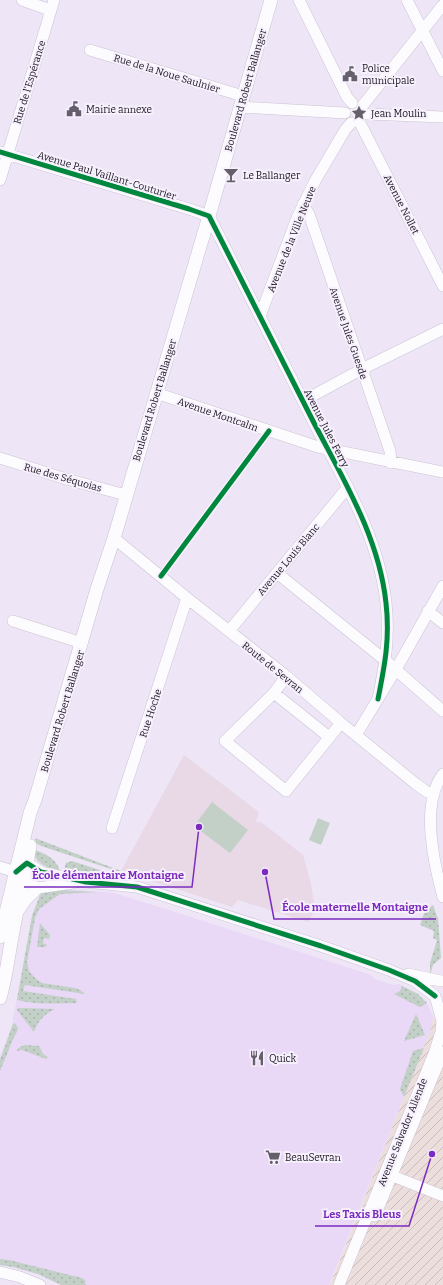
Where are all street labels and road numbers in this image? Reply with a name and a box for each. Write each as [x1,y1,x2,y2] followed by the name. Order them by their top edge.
[223,27,269,153] street label: Boulevard Robert Ballanger
[11,39,48,126] street label: Rue de l'Espérance
[112,52,222,96] street label: Rue de la Noue Saulnier
[36,149,178,203] street label: Avenue Paul Vaillant-Couturier
[381,173,421,237] street label: Avenue Nollet
[265,185,319,294] street label: Avenue de la Ville Neuve
[327,286,369,381] street label: Avenue Jules Guesde
[131,337,179,463] street label: Boulevard Robert Ballanger
[301,387,351,470] street label: Avenue Jules Ferry
[176,396,260,434] street label: Avenue Montcalm
[22,461,103,495] street label: Rue des Séquoias
[255,521,322,598] street label: Avenue Louis Blanc
[239,640,306,696] street label: Route de Sevran
[39,648,87,774] street label: Boulevard Robert Ballanger
[137,688,164,739] street label: Rue Hoche
[376,1077,430,1188] street label: Avenue Salvador Allende

